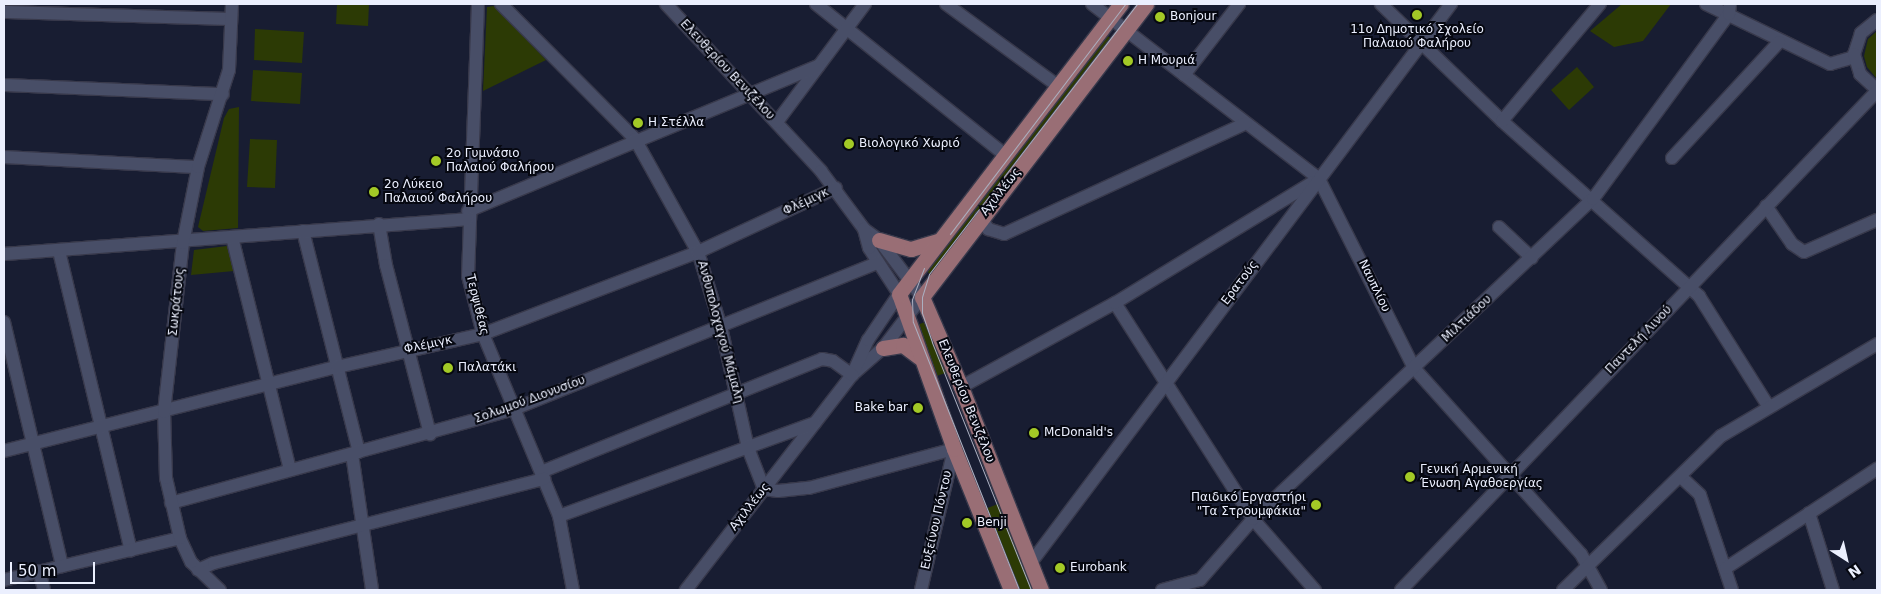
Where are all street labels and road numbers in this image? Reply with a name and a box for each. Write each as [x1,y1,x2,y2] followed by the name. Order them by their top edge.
[677,17,777,123] street label: Ελευθερίου Βενιζέλου
[978,165,1024,219] street label: Αχιλλέως
[781,185,831,219] street label: Φλέμιγκ
[1355,257,1393,315] street label: Ναυπλίου
[1219,258,1261,308] street label: Ερατούς
[694,259,746,405] street label: Ανθυπολοχαγού Μάμαλη
[166,267,188,337] street label: Σωκράτους
[462,273,492,337] street label: Τερψιθέας
[1439,292,1495,346] street label: Μιλτιάδου
[1603,303,1675,377] street label: Παντελή Λινού
[403,333,453,357] street label: Φλέμιγκ
[935,337,997,465] street label: Ελευθερίου Βενιζέλου
[473,373,587,427] street label: Σολωμού Διονυσίου
[919,469,955,571] street label: Ευξείνου Πόντου
[727,480,773,534] street label: Αχιλλέως

